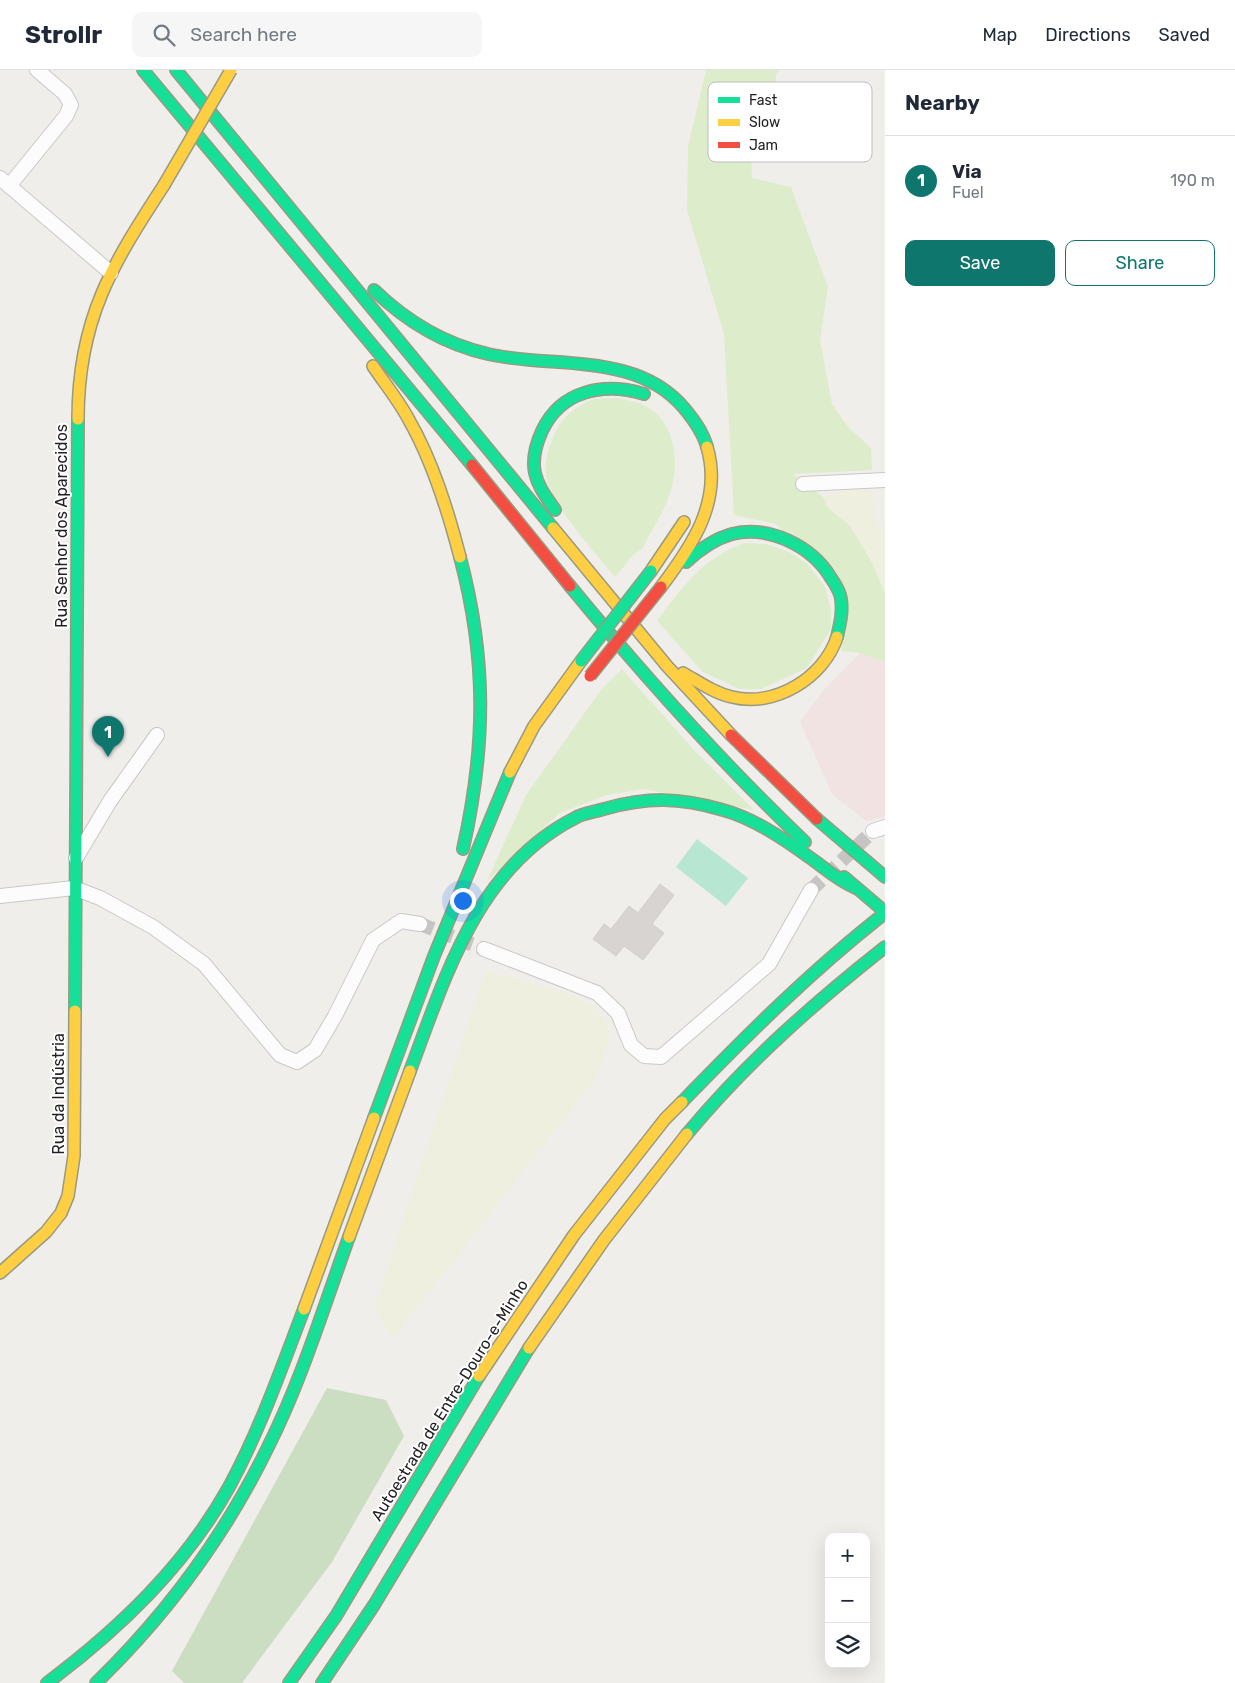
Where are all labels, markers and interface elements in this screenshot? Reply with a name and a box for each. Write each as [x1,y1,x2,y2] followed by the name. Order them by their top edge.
[132,12,482,57] search box
[25,21,102,49] text: Strollr
[150,21,178,49] icon: search
[190,23,297,46] text: Search here
[982,24,1017,46] text: Map
[1045,24,1131,46] text: Directions
[1159,24,1210,46] text: Saved
[708,82,872,162] legend
[905,90,980,115] text: Nearby
[749,92,778,109] text: Fast
[749,114,780,131] text: Slow
[749,137,778,154] text: Jam
[952,160,982,183] text: Via
[917,171,925,190] text: 1
[1170,171,1215,190] text: 190 m
[952,183,984,202] text: Fuel
[905,240,1055,286] button: Save
[1065,240,1215,286] button: Share
[52,424,71,628] street label: Rua Senhor dos Aparecidos
[92,716,124,757] pin: 1
[450,888,476,914] your location
[49,1033,68,1155] street label: Rua da Indústria
[367,1276,532,1524] street label: Autoestrada de Entre-Douro-e-Minho
[825,1533,870,1668] map controls
[825,1533,870,1578] button: +
[825,1578,870,1623] button: −
[825,1623,870,1668] button: layers

